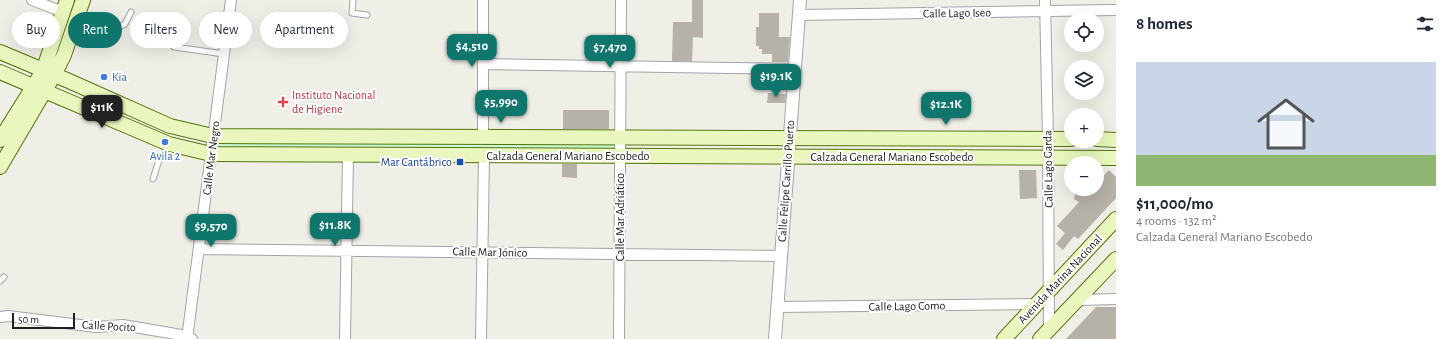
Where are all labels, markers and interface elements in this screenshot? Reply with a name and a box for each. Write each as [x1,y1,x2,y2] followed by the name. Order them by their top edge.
[923,6,991,20] street label: Calle Lago Iseo
[12,12,60,48] chip: Buy
[68,12,122,48] chip: Rent
[130,12,191,48] chip: Filters
[199,12,252,48] chip: New
[260,12,348,48] chip: Apartment
[1064,12,1104,196] map controls
[1064,12,1104,52] button: locate
[1414,13,1436,35] icon: filters
[1136,15,1193,32] text: 8 homes
[439,34,505,68] pin: $4,510
[577,35,643,69] pin: $7,470
[456,40,488,53] text: $4,510
[593,41,627,54] text: $7,470
[1064,60,1104,100] button: layers
[743,64,809,98] pin: $19.1K
[760,70,792,83] text: $19.1K
[112,71,127,83] place label: Kia
[99,72,109,82] marker: Kia
[1250,88,1322,160] icon: home
[292,89,375,115] place label: Instituto Nacional de Higiene
[468,90,534,124] pin: $5,990
[913,92,979,126] pin: $12.1K
[78,95,126,129] pin: $11K
[277,96,289,108] marker: Instituto Nacional de Higiene
[484,96,518,109] text: $5,990
[930,98,962,111] text: $12.1K
[91,101,113,114] text: $11K
[1064,108,1104,148] button: +
[776,119,796,242] street label: Calle Felipe Carrillo Puerto
[200,120,222,196] street label: Calle Mar Negro
[1041,130,1055,208] street label: Calle Lago Garda
[160,137,170,147] marker: Avila 2
[150,150,181,162] place label: Avila 2
[486,150,650,162] street label: Calzada General Mariano Escobedo
[810,151,974,163] street label: Calzada General Mariano Escobedo
[381,156,452,168] place label: Mar Cantábrico
[1064,156,1104,196] button: −
[455,157,465,167] marker: Mar Cantábrico
[614,173,626,261] street label: Calle Mar Adriático
[1136,195,1213,212] text: $11,000/mo
[302,213,368,247] pin: $11.8K
[178,214,244,248] pin: $9,570
[1136,215,1217,228] text: 4 rooms · 132 m²
[319,219,351,232] text: $11.8K
[194,220,228,233] text: $9,570
[1136,231,1313,244] text: Calzada General Mariano Escobedo
[1016,232,1104,326] street label: Avenida Marina Nacional
[453,245,528,259] street label: Calle Mar Jónico
[869,299,946,313] street label: Calle Lago Como
[12,311,75,330] scale bar
[18,314,39,325] text: 50 m
[82,319,136,333] street label: Calle Pocito

